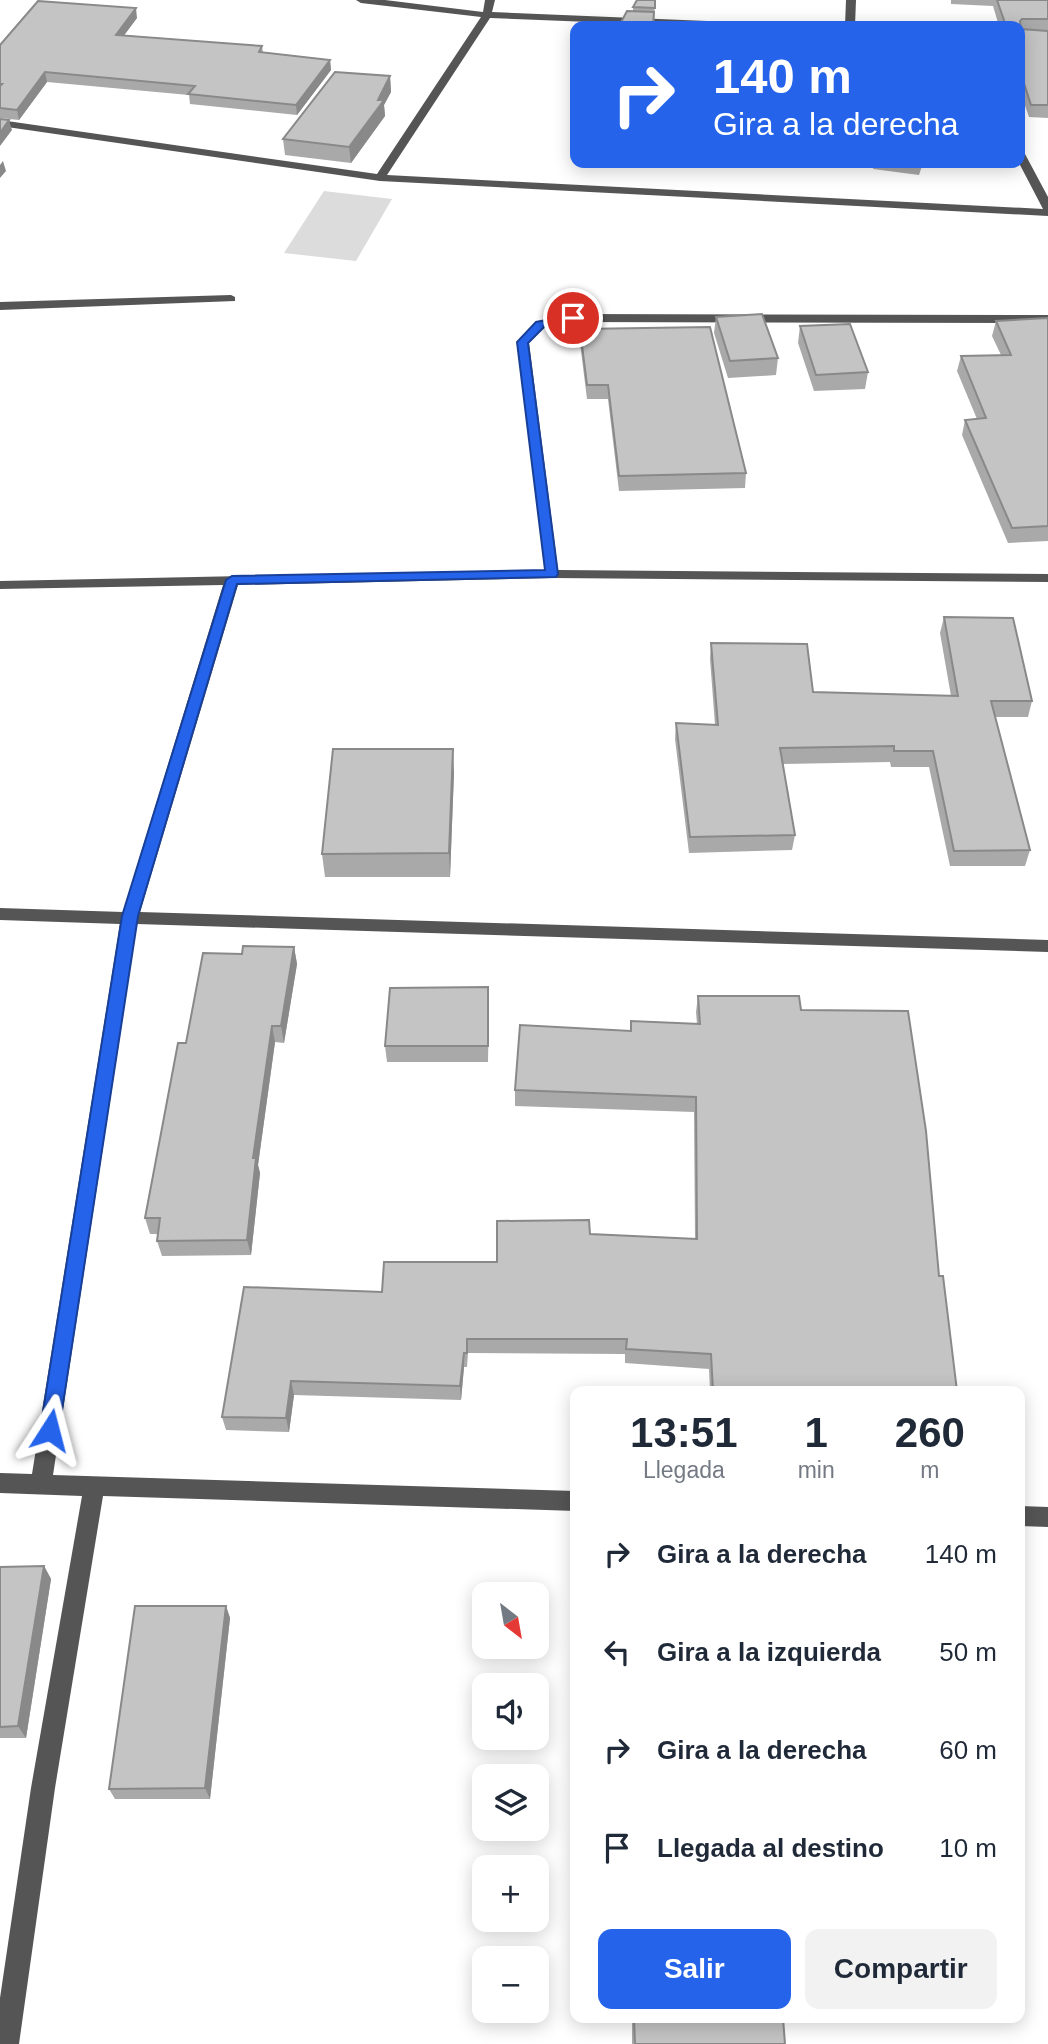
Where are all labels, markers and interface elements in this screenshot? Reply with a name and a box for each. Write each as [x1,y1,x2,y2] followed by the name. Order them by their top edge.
[598,49,689,140] icon: right
[713,49,852,103] text: 140 m
[713,106,958,142] text: Gira a la derecha
[543,288,603,348] pin
[554,299,592,337] icon: arrive
[13,1393,87,1467] position arrow
[630,1409,738,1456] text: 13:51
[804,1409,828,1456] text: 1
[895,1409,965,1456] text: 260
[643,1457,725,1483] text: Llegada
[798,1457,835,1483] text: min
[920,1457,939,1483] text: m
[598,1535,636,1573] icon: right
[657,1539,867,1569] text: Gira a la derecha
[925,1539,997,1569] text: 140 m
[472,1582,550,1659] north arrow
[472,1582,549,2023] map controls
[598,1633,636,1671] icon: left
[657,1637,881,1667] text: Gira a la izquierda
[939,1637,997,1667] text: 50 m
[472,1673,549,1750] button: sound
[598,1731,636,1769] icon: right
[657,1735,867,1765] text: Gira a la derecha
[939,1735,997,1765] text: 60 m
[472,1764,549,1841] button: layers
[598,1829,636,1867] icon: arrive
[657,1833,884,1863] text: Llegada al destino
[939,1833,997,1863] text: 10 m
[472,1855,549,1932] button: +
[598,1929,791,2009] button: Salir
[805,1929,997,2009] button: Compartir
[472,1946,549,2023] button: −

